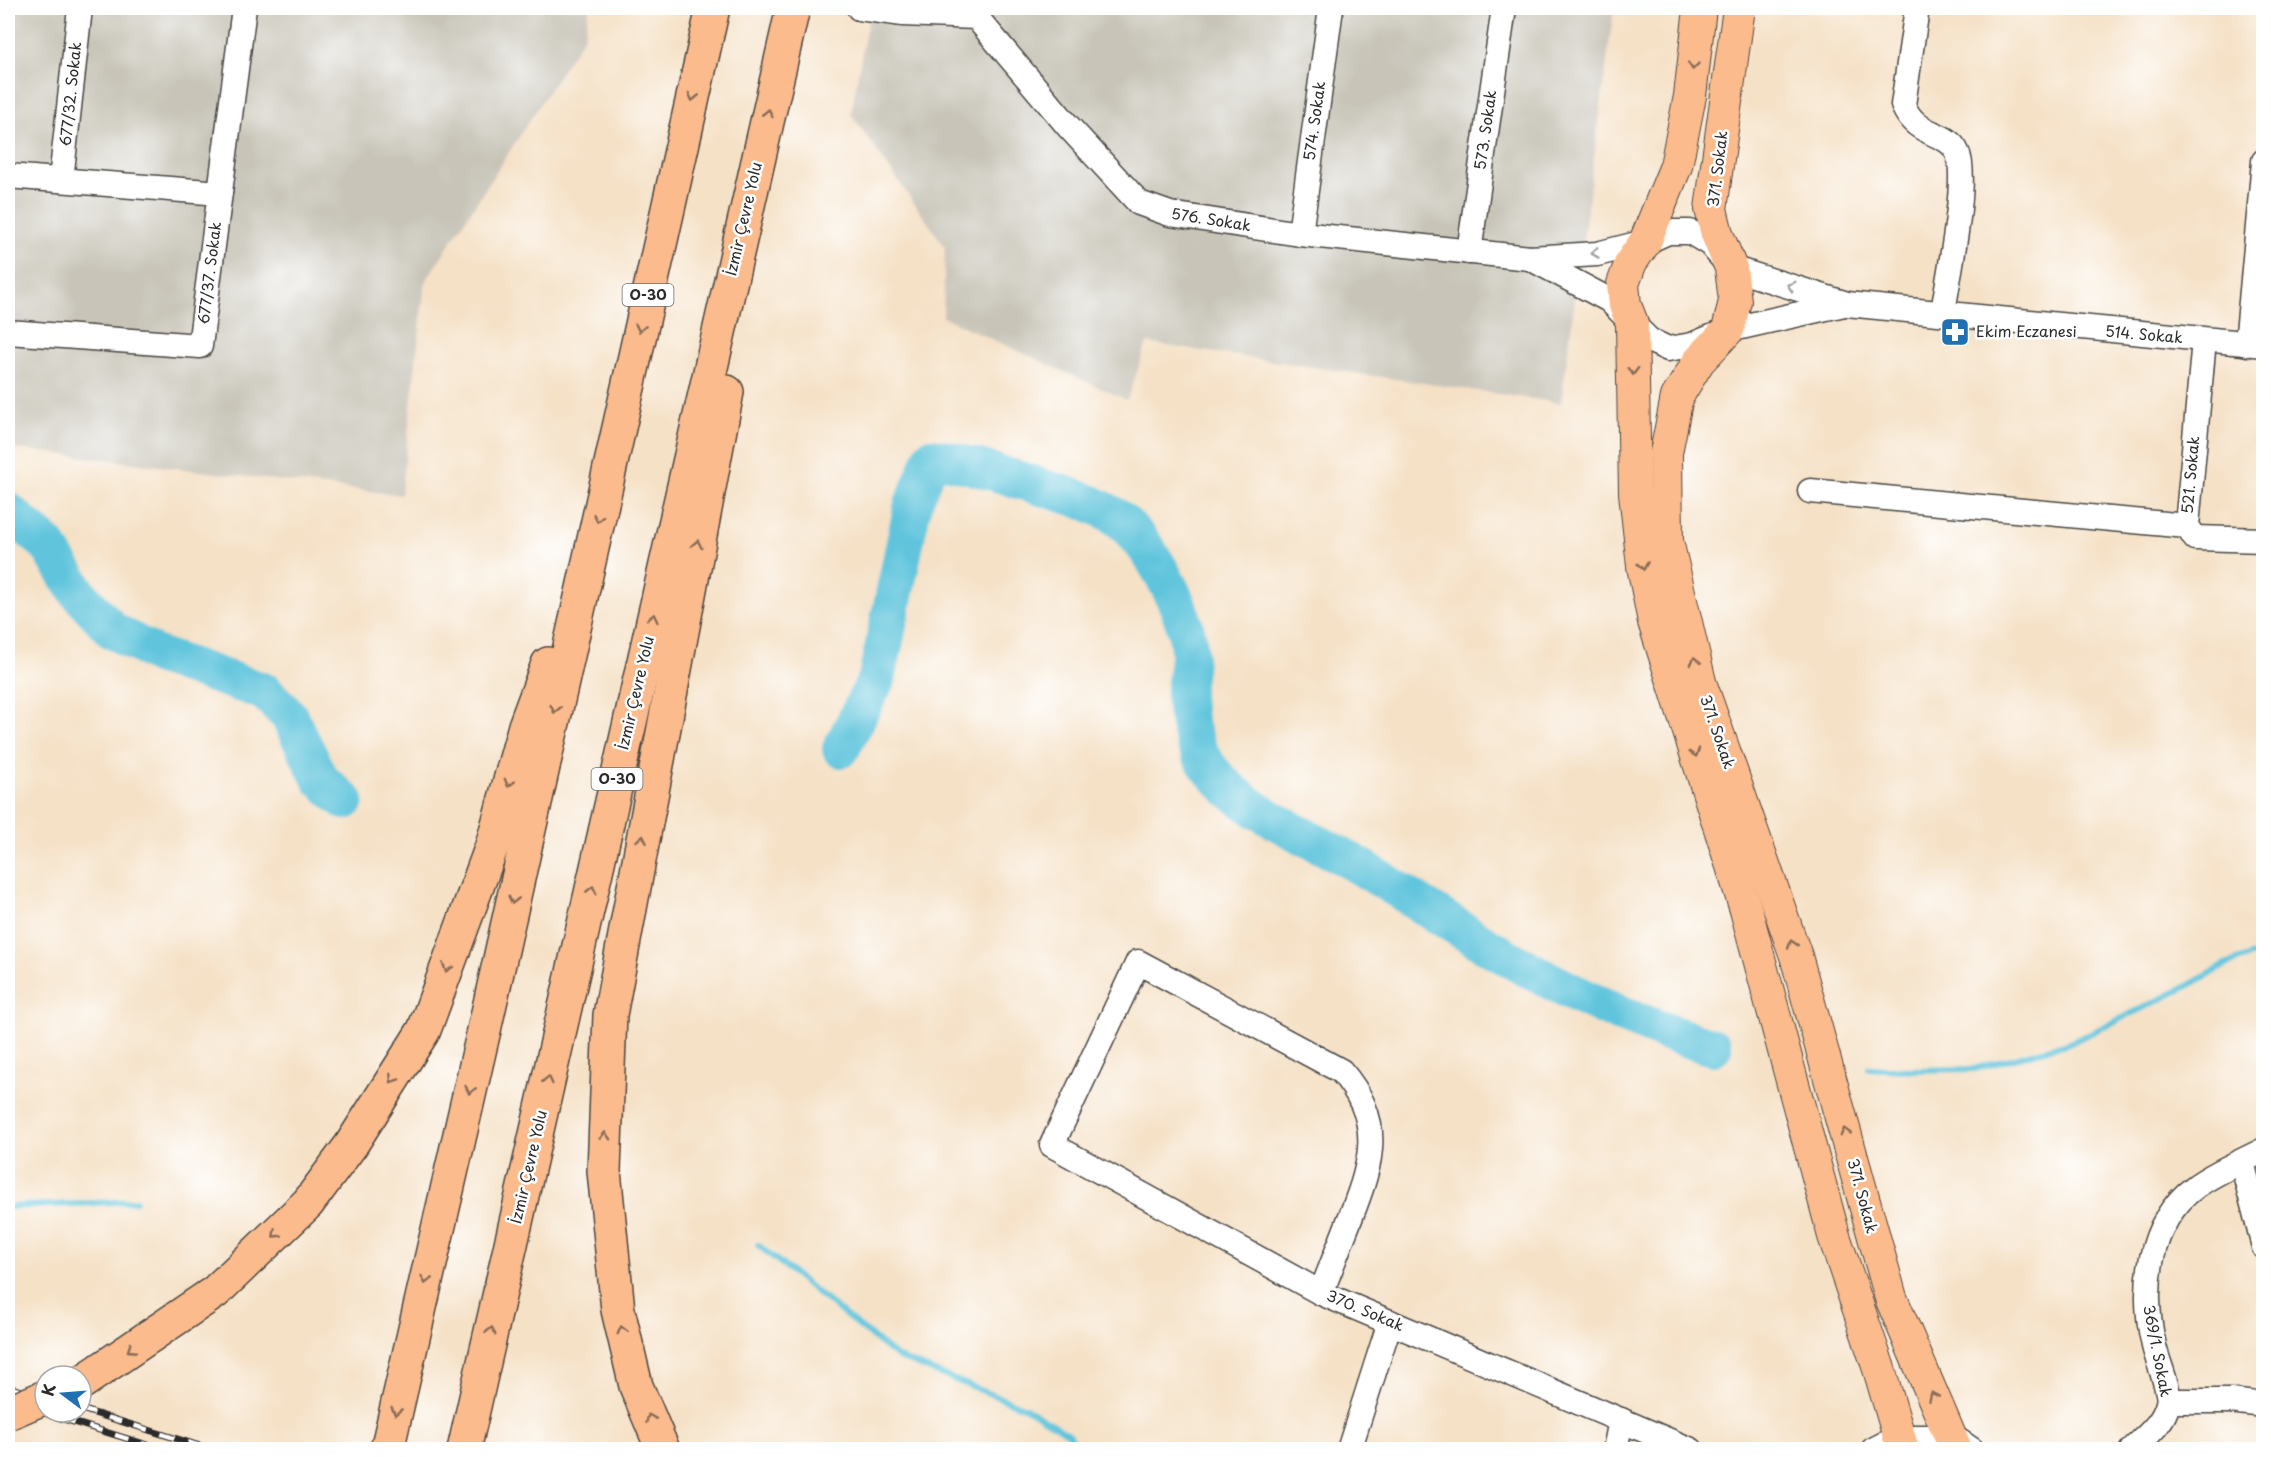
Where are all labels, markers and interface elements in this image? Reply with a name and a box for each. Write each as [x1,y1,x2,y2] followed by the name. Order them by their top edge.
[53,40,86,147] street label: 677/32. Sokak
[1688,61,1700,70] one-way arrow
[1297,79,1331,162] street label: 574. Sokak
[1468,88,1502,171] street label: 573. Sokak
[688,92,701,102] one-way arrow
[761,108,774,118] one-way arrow
[1700,129,1733,208] street label: 371. Sokak
[718,159,767,278] street label: İzmir Çevre Yolu
[1170,201,1253,236] street label: 576. Sokak
[191,220,226,325] street label: 677/37. Sokak
[1590,247,1599,259] one-way arrow
[1786,281,1797,293] one-way arrow
[622,284,674,306] road number: O-30
[1939,316,1971,348] pharmacy icon: Ekim Eczanesi
[1976,319,2077,342] place label: Ekim Eczanesi
[2104,319,2184,348] street label: 514. Sokak
[634,323,647,333] one-way arrow
[1627,367,1639,376] one-way arrow
[2175,435,2204,515] street label: 521. Sokak
[592,513,605,523] one-way arrow
[690,539,703,549] one-way arrow
[1636,560,1649,570] one-way arrow
[646,613,659,623] one-way arrow
[610,633,659,752] street label: İzmir Çevre Yolu
[1689,656,1702,666] one-way arrow
[1695,692,1742,772] street label: 371. Sokak
[550,704,563,714] one-way arrow
[1688,747,1700,758] one-way arrow
[592,768,642,790] road number: O-30
[504,777,516,788] one-way arrow
[635,834,648,844] one-way arrow
[584,885,597,895] one-way arrow
[507,894,520,904] one-way arrow
[1786,939,1799,950] one-way arrow
[442,962,455,973] one-way arrow
[389,1073,400,1084] one-way arrow
[541,1075,554,1085] one-way arrow
[465,1085,478,1095] one-way arrow
[503,1107,552,1226] street label: İzmir Çevre Yolu
[1840,1127,1852,1138] one-way arrow
[599,1131,612,1140] one-way arrow
[1842,1156,1885,1236] street label: 371. Sokak
[272,1227,282,1238] one-way arrow
[421,1275,434,1285] one-way arrow
[1323,1283,1408,1336] street label: 370. Sokak
[2138,1303,2179,1399] street label: 369/1. Sokak
[617,1325,630,1335] one-way arrow
[484,1327,497,1337] one-way arrow
[127,1342,138,1353] one-way arrow
[33,1364,93,1424] north arrow
[34,1380,61,1399] text: K
[1929,1391,1941,1402] one-way arrow
[390,1406,403,1416] one-way arrow
[645,1413,657,1424] one-way arrow

